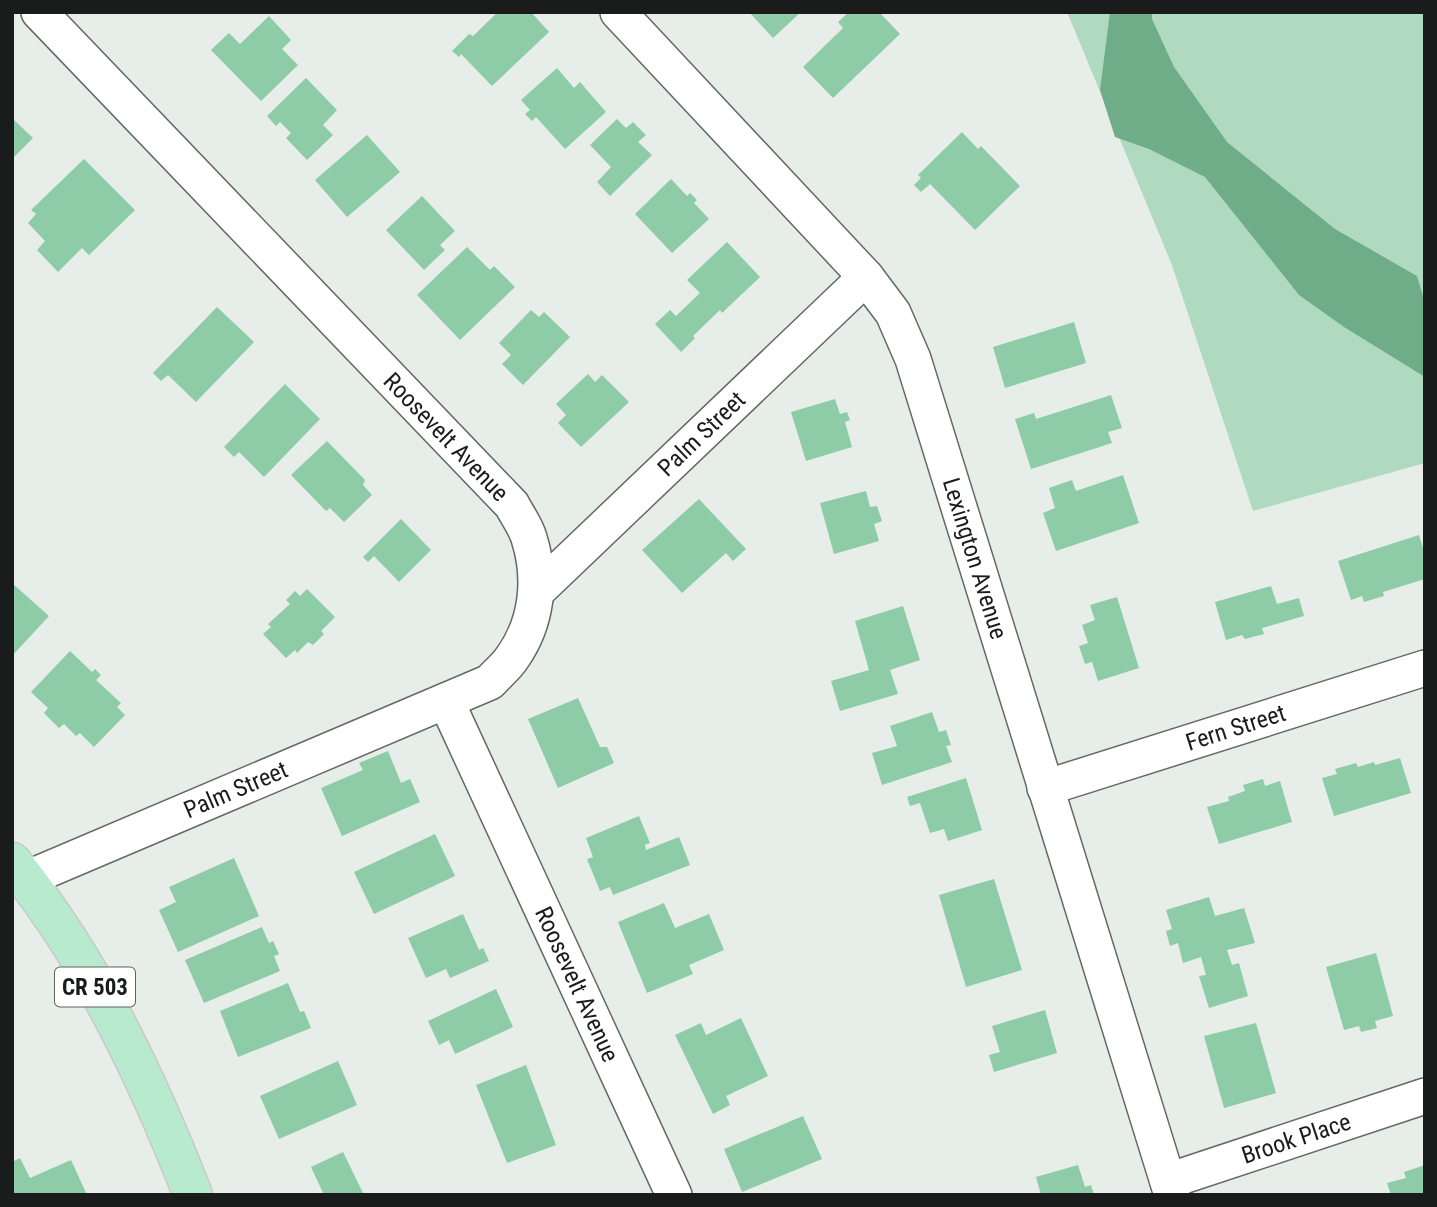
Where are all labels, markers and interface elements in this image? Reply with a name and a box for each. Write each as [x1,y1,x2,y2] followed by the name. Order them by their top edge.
[378,367,514,507] street label: Roosevelt Avenue
[652,386,751,482] street label: Palm Street
[937,474,1013,643] street label: Lexington Avenue
[1182,699,1289,757] street label: Fern Street
[180,756,292,824] street label: Palm Street
[529,902,625,1066] street label: Roosevelt Avenue
[55,968,135,1006] road number: CR 503
[1238,1108,1354,1170] street label: Brook Place

